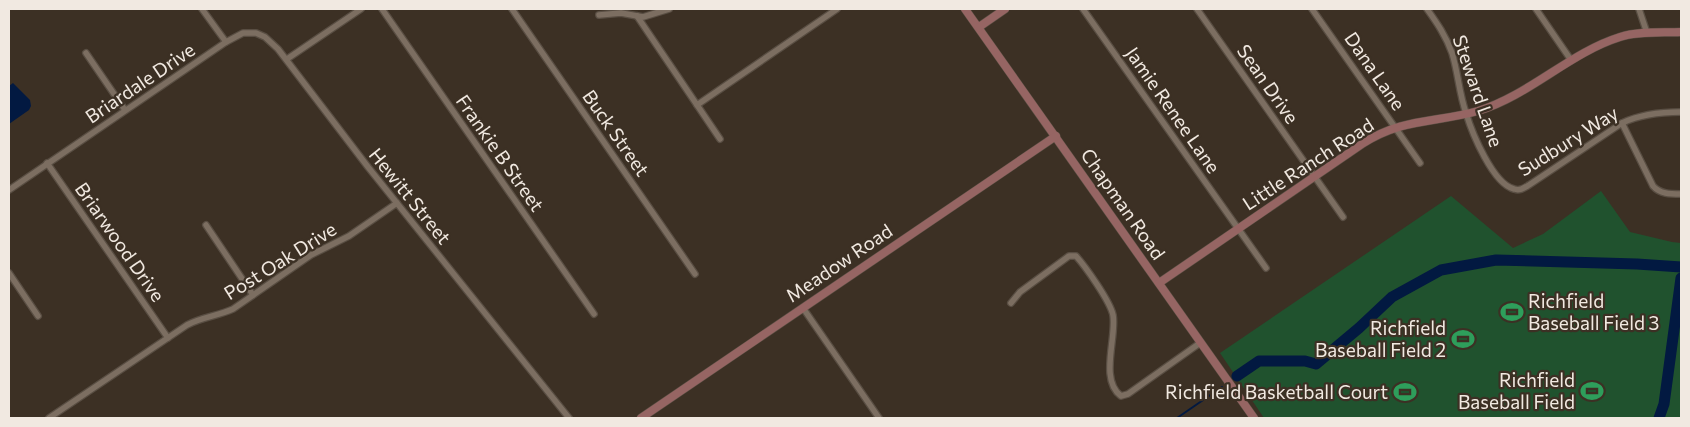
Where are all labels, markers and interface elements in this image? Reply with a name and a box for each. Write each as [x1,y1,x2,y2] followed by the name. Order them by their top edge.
[1340,27,1411,114] street label: Dana Lane
[1449,32,1508,150] street label: Steward Lane
[81,37,199,128] street label: Briardale Drive
[1233,40,1304,128] street label: Sean Drive
[1121,42,1226,177] street label: Jamie Renee Lane
[578,85,655,180] street label: Buck Street
[452,90,549,216] street label: Frankie B Street
[1513,101,1622,180] street label: Sudbury Way
[1238,113,1378,215] street label: Little Ranch Road
[365,143,456,249] street label: Hewitt Street
[1077,144,1170,264] street label: Chapman Road
[71,178,170,306] street label: Briarwood Drive
[219,217,340,304] street label: Post Oak Drive
[781,219,896,307] street label: Meadow Road
[1528,289,1659,334] place label: Richfield Baseball Field 3
[1499,299,1525,325] sports icon: Richfield Baseball Field 3
[1315,316,1446,361] place label: Richfield Baseball Field 2
[1450,326,1476,352] sports icon: Richfield Baseball Field 2
[1458,368,1575,413] place label: Richfield Baseball Field
[1579,378,1605,404] sports icon: Richfield Baseball Field
[1392,379,1418,405] sports icon: Richfield Basketball Court
[1165,380,1388,403] place label: Richfield Basketball Court

